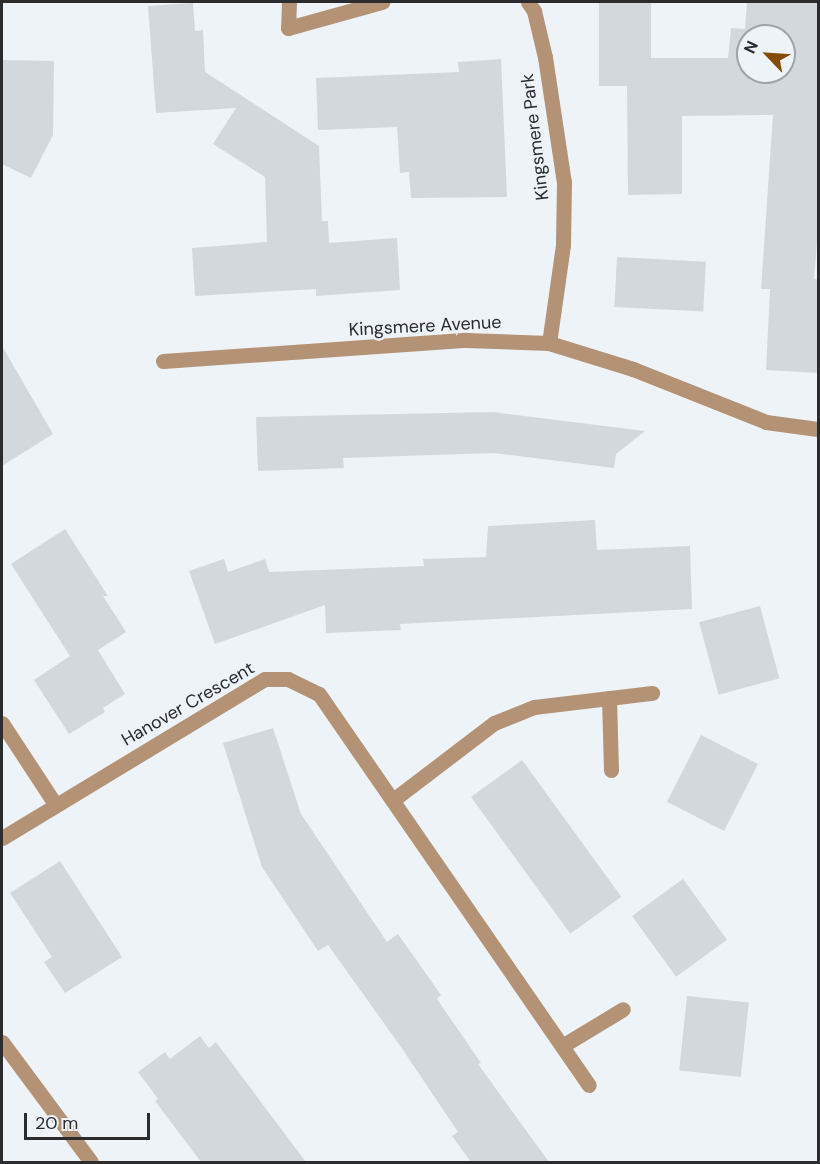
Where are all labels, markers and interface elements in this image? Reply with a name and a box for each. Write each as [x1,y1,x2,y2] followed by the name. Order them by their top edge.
[736,24,796,84] north arrow
[739,37,763,57] text: N
[517,72,553,202] street label: Kingsmere Park
[348,311,502,341] street label: Kingsmere Avenue
[118,657,258,751] street label: Hanover Crescent
[27,1101,153,1139] scale bar
[35,1111,78,1135] text: 20 m

